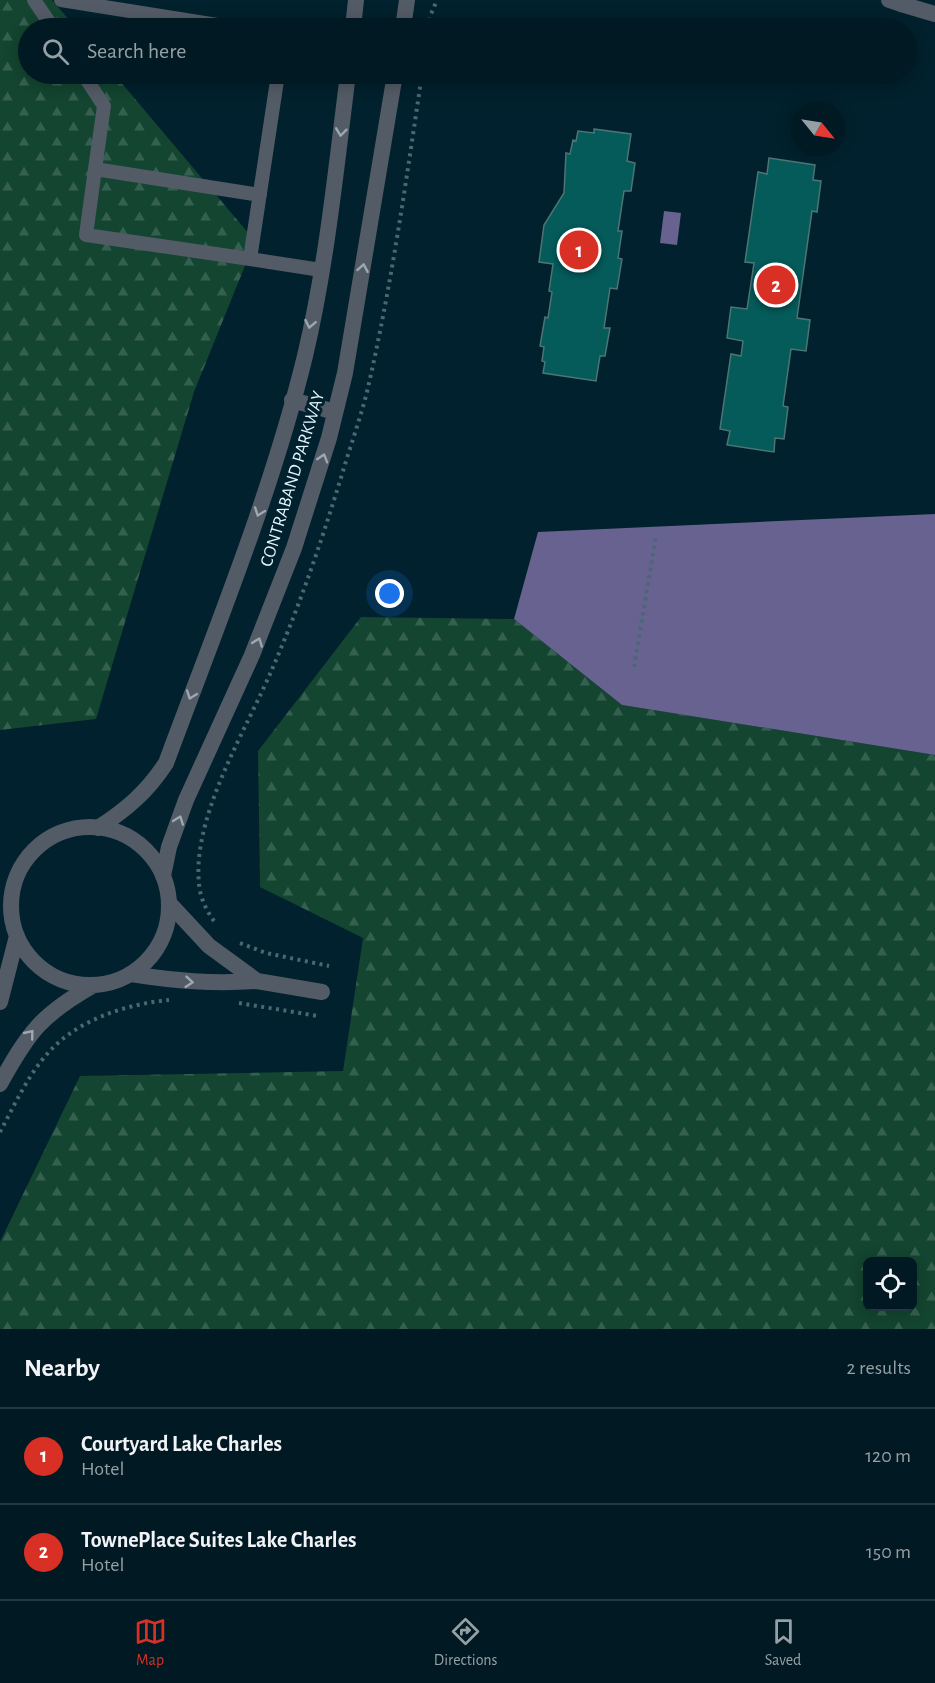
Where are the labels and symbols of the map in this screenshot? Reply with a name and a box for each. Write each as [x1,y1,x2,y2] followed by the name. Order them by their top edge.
[791,102,845,156] north arrow
[335,127,347,136] one-way arrow
[560,228,598,272] pin: 1
[756,262,796,308] pin: 2
[356,263,368,272] one-way arrow
[305,319,317,329] one-way arrow
[258,389,328,569] street label: CONTRABAND PARKWAY
[315,453,328,464] one-way arrow
[254,506,266,517] one-way arrow
[375,579,404,608] your location
[250,637,263,648] one-way arrow
[186,689,198,700] one-way arrow
[171,815,184,826] one-way arrow
[184,975,194,988] one-way arrow
[23,1030,34,1041] one-way arrow

